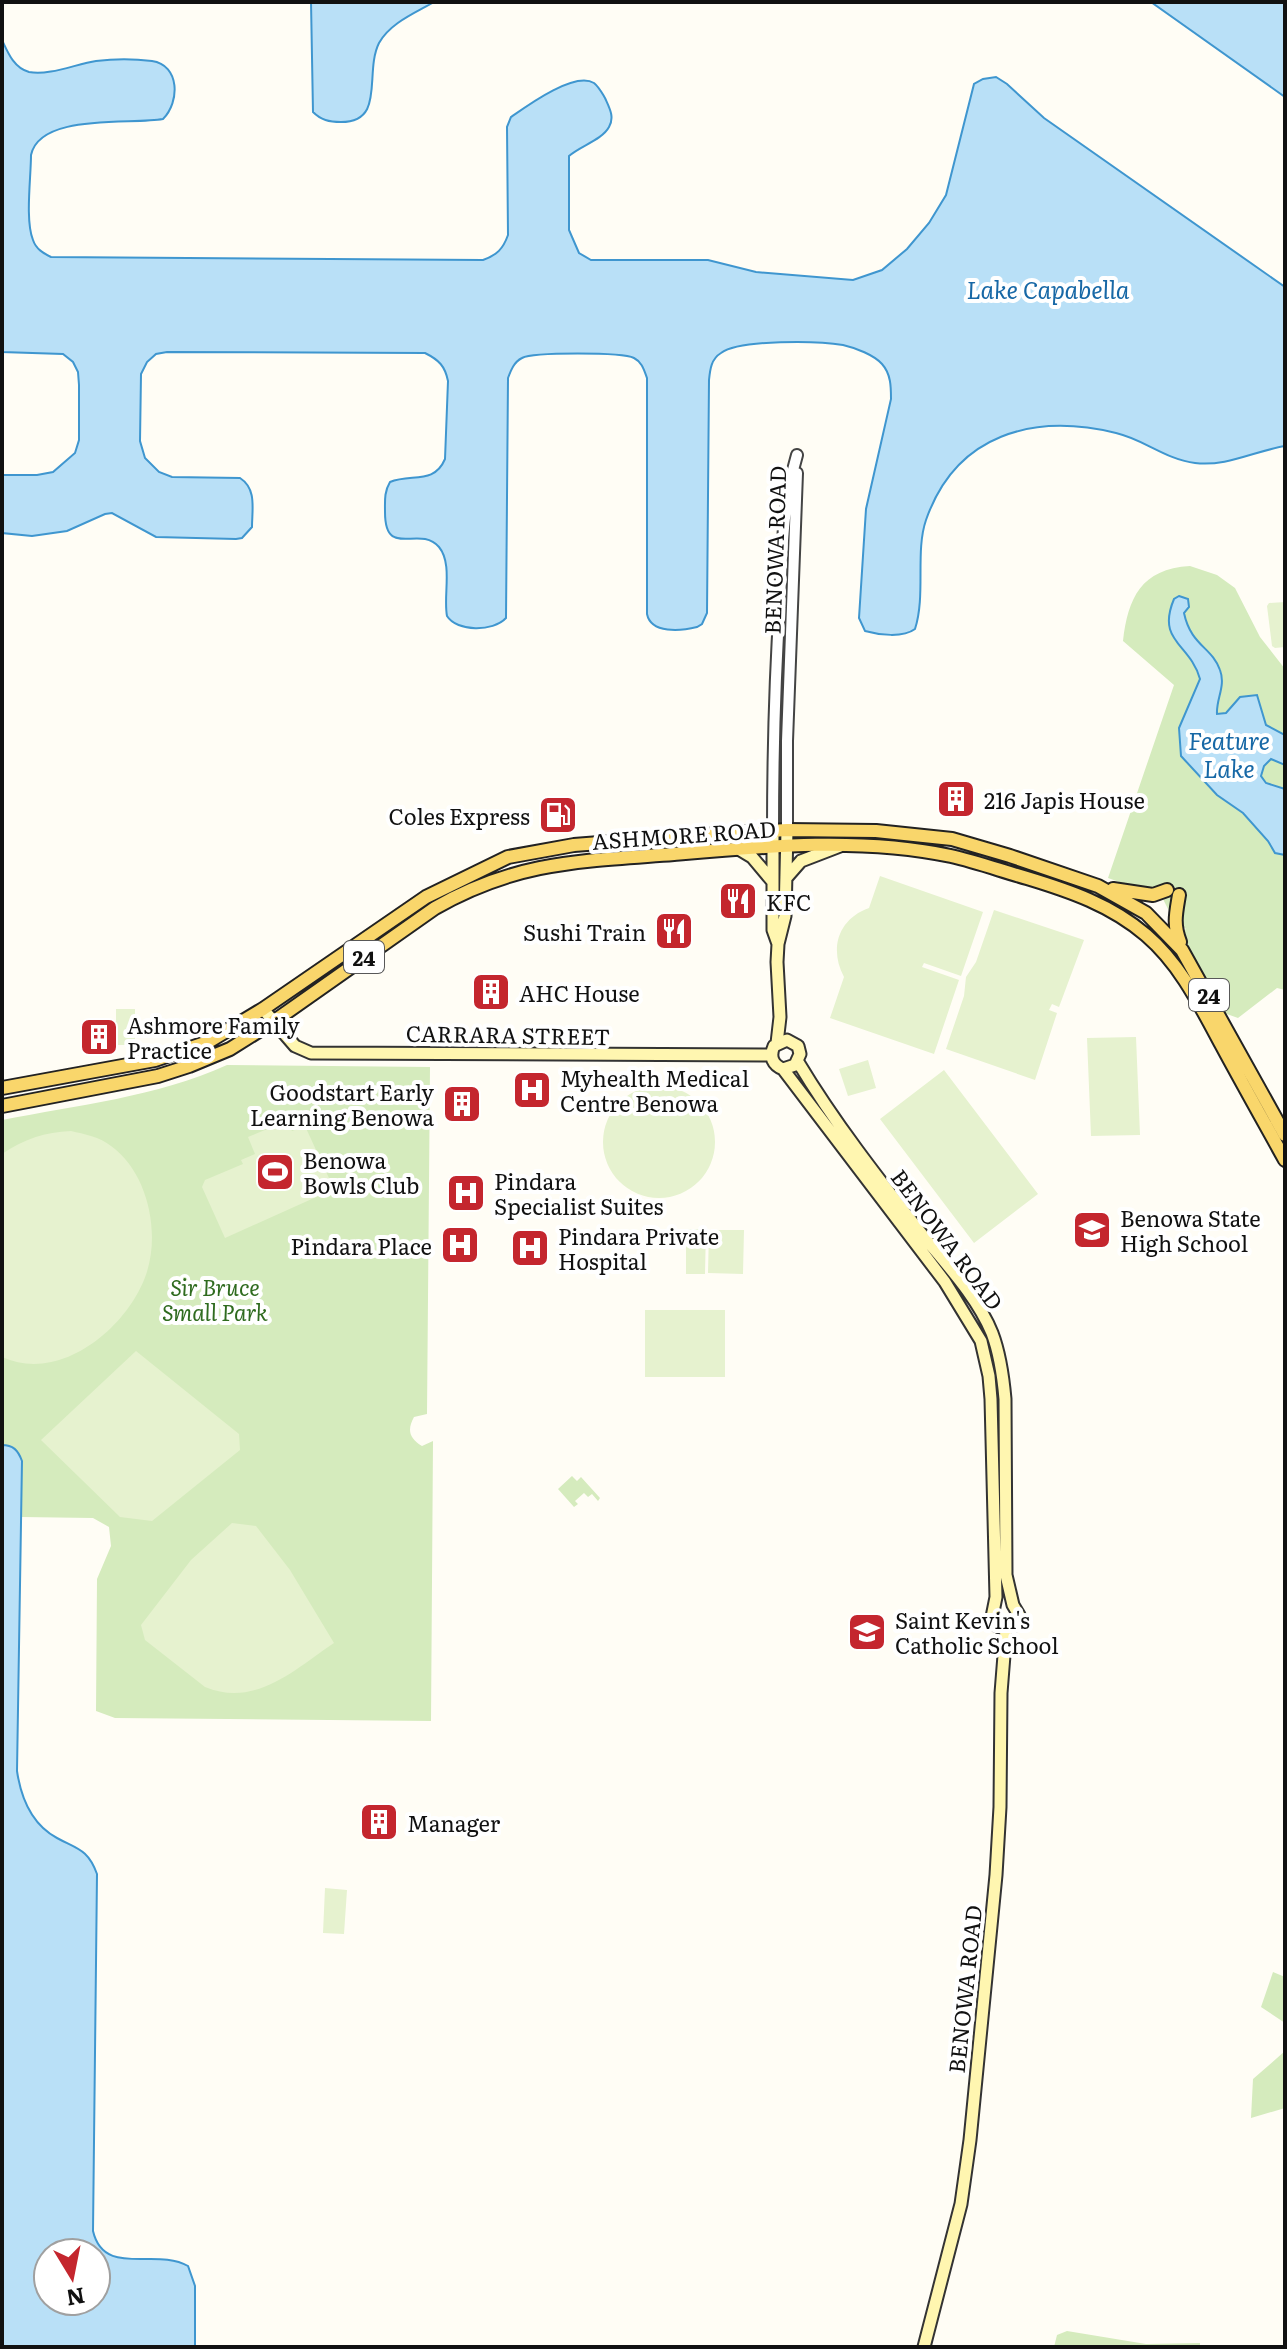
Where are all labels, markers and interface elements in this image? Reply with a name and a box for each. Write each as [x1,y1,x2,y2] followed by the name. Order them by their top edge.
[967,271,1130,306] water label: Lake Capabella
[755,465,793,635] street label: BENOWA ROAD
[1188,722,1270,785] water label: Feature Lake
[935,778,977,820] building icon: 216 Japis House
[984,783,1145,816] place label: 216 Japis House
[537,794,579,836] fuel station icon: Coles Express
[388,799,530,832] place label: Coles Express
[591,811,777,857] street label: ASHMORE ROAD
[717,880,759,922] restaurant icon: KFC
[766,885,811,918] place label: KFC
[653,910,695,952] restaurant icon: Sushi Train
[523,915,646,948] place label: Sushi Train
[344,941,384,973] road number: 24
[470,971,512,1013] building icon: AHC House
[519,976,640,1009] place label: AHC House
[1189,979,1229,1011] road number: 24
[127,1008,300,1066] place label: Ashmore Family Practice
[78,1016,120,1058] building icon: Ashmore Family Practice
[406,1016,610,1052] street label: CARRARA STREET
[560,1061,749,1119] place label: Myhealth Medical Centre Benowa
[511,1069,553,1111] hospital icon: Myhealth Medical Centre Benowa
[250,1075,434,1133] place label: Goodstart Early Learning Benowa
[441,1083,483,1125] building icon: Goodstart Early Learning Benowa
[303,1143,419,1201] place label: Benowa Bowls Club
[254,1151,296,1193] sports icon: Benowa Bowls Club
[884,1162,1012,1316] street label: BENOWA ROAD
[494,1164,663,1222] place label: Pindara Specialist Suites
[445,1172,487,1214] hospital icon: Pindara Specialist Suites
[1120,1201,1261,1259] place label: Benowa State High School
[1071,1209,1113,1251] school or university icon: Benowa State High School
[558,1219,719,1277] place label: Pindara Private Hospital
[439,1224,481,1266] hospital icon: Pindara Place
[509,1227,551,1269] hospital icon: Pindara Private Hospital
[291,1229,432,1262] place label: Pindara Place
[162,1270,268,1328] park label: Sir Bruce Small Park
[895,1603,1059,1661] place label: Saint Kevin's Catholic School
[846,1611,888,1653] school or university icon: Saint Kevin's Catholic School
[358,1801,400,1843] building icon: Manager
[407,1806,501,1839] place label: Manager
[939,1903,989,2075] street label: BENOWA ROAD
[32,2237,112,2317] north arrow
[64,2280,88,2316] text: N

